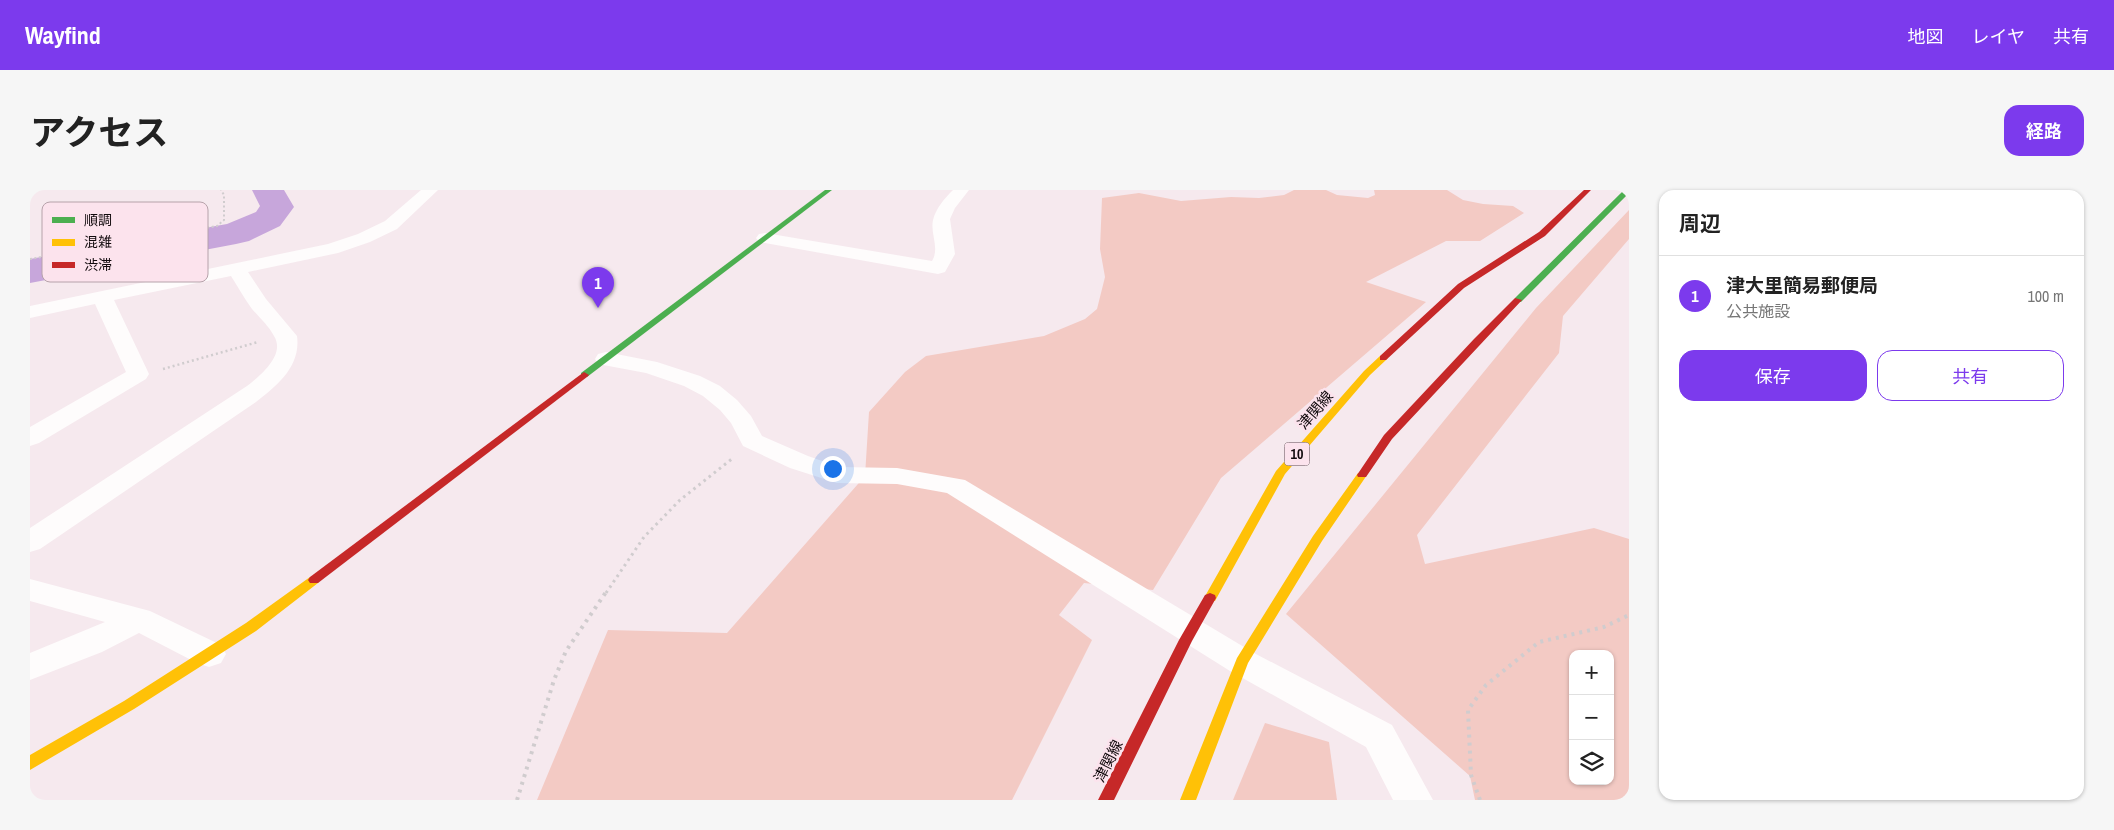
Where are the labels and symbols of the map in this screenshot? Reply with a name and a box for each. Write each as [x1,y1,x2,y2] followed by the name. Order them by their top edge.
[42,202,208,282] legend
[84,211,112,229] text: 順調
[84,233,112,251] text: 混雑
[84,256,112,274] text: 渋滞
[582,267,614,308] pin: 1
[1292,386,1338,434] street label: 津関線
[1284,442,1310,466] road number: 10
[820,456,846,482] your location
[1088,736,1128,786] street label: 津関線

